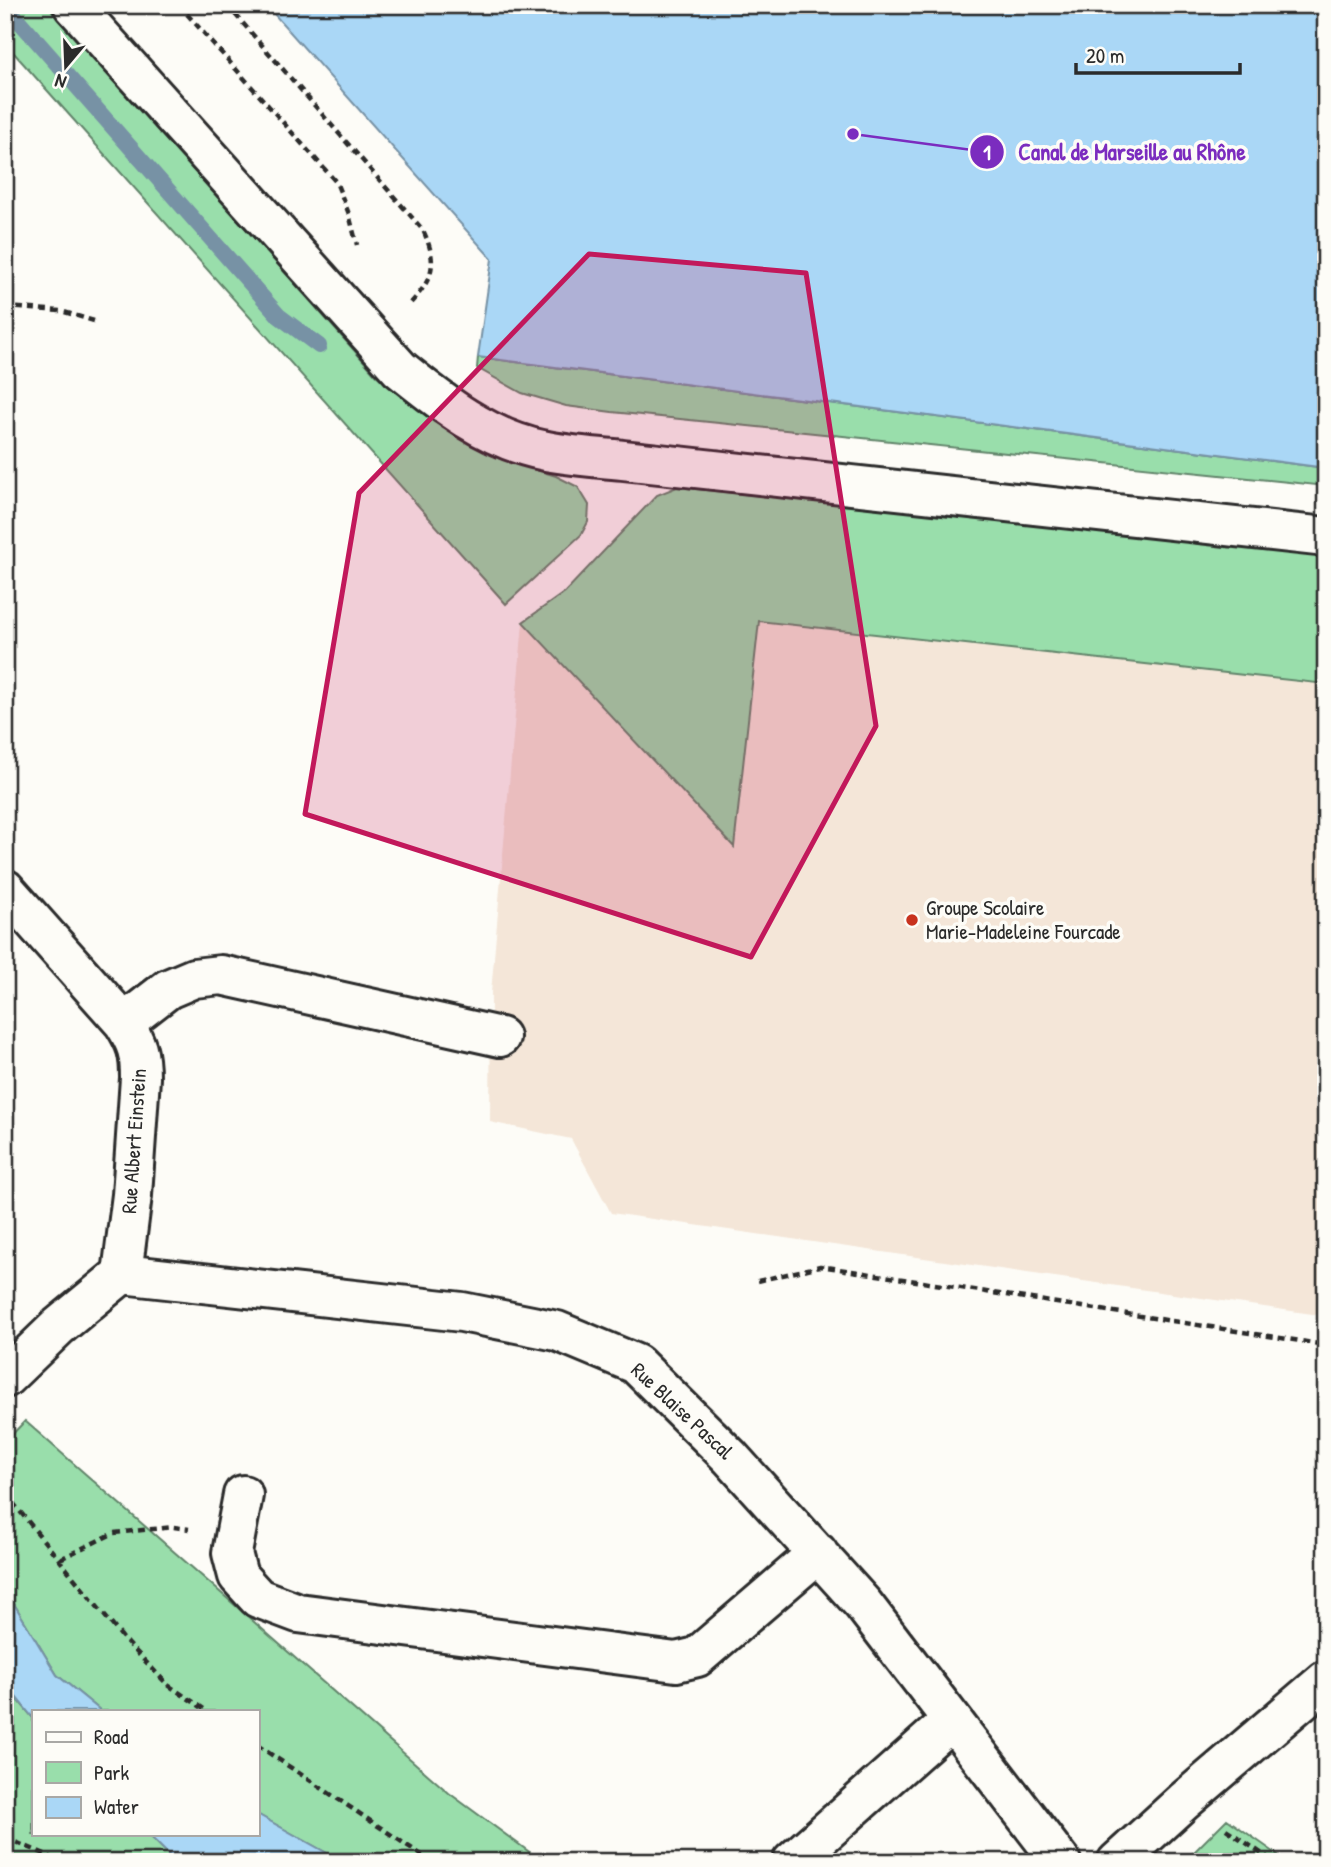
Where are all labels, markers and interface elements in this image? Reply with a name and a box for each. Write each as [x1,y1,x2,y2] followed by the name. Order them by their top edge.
[32,32,102,102] north arrow
[1076,32,1240,76] scale bar
[1086,41,1124,70] text: 20 m
[51,68,69,96] text: N
[969,130,1260,174] callout: Canal de Marseille au Rhône
[1018,136,1247,167] text: Canal de Marseille au Rhône
[983,138,991,167] text: 1
[926,893,1121,946] place label: Groupe Scolaire Marie-Madeleine Fourcade
[904,912,920,928] marker: Groupe Scolaire Marie-Madeleine Fourcade
[114,1067,153,1215] street label: Rue Albert Einstein
[625,1356,740,1466] street label: Rue Blaise Pascal
[32,1710,259,1836] legend
[94,1722,128,1751] text: Road
[94,1758,129,1787] text: Park
[94,1792,139,1821] text: Water

